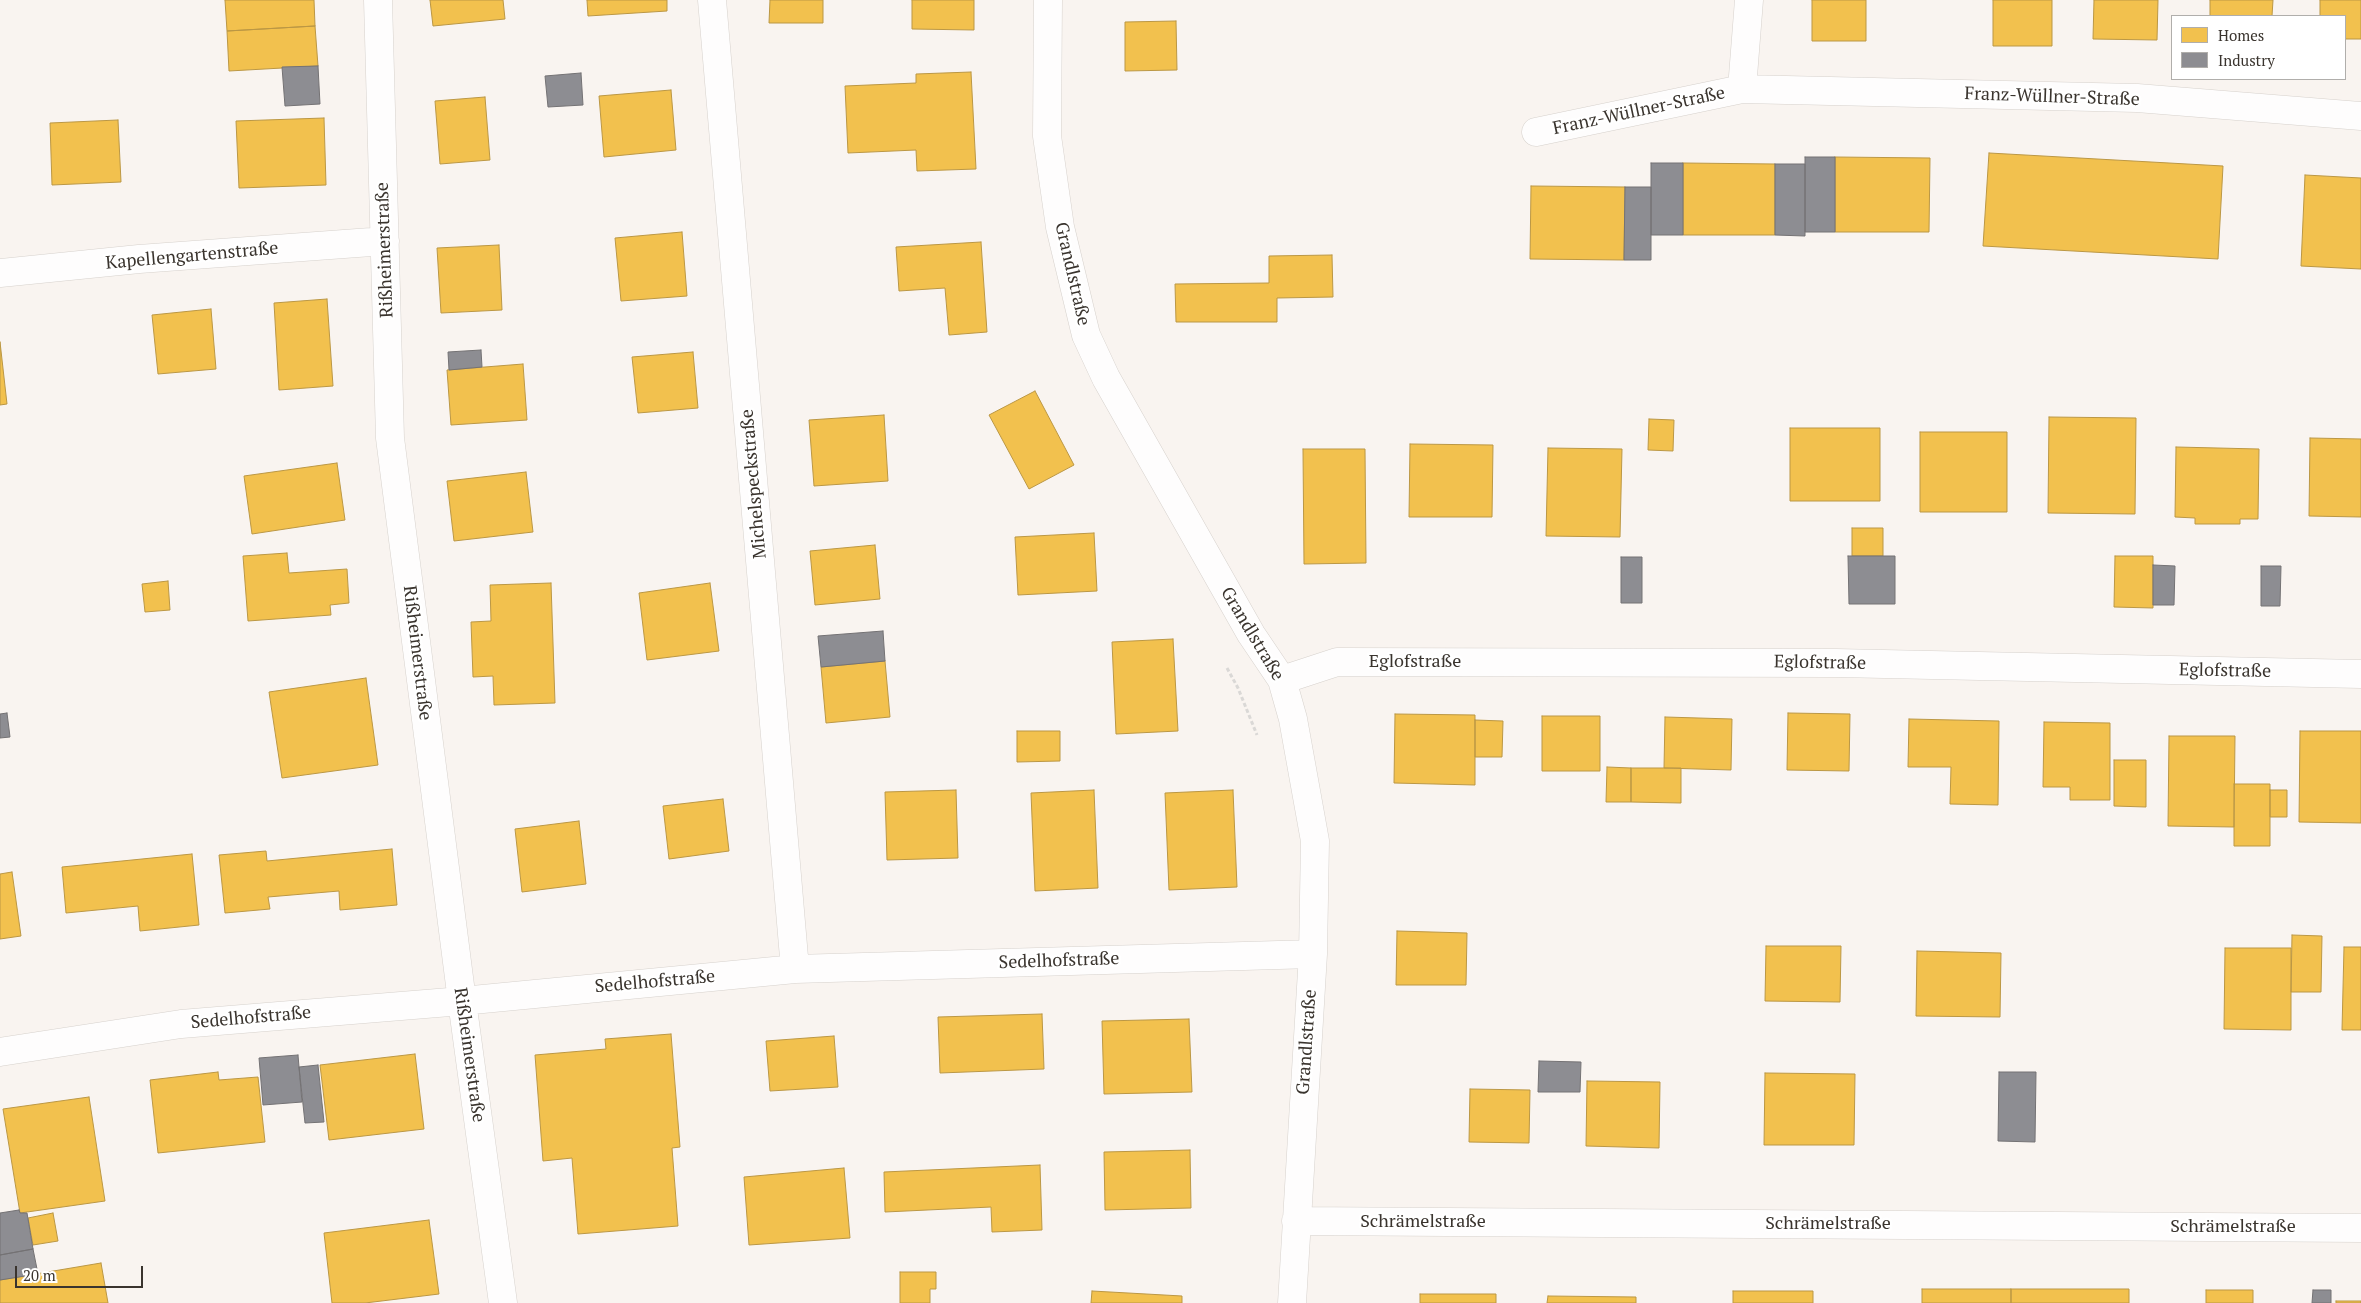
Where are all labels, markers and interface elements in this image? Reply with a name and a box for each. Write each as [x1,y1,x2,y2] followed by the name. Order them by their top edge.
[2171,15,2346,80] legend
[2218,25,2264,45] text: Homes
[2218,50,2275,70] text: Industry
[1551,82,1727,140] street label: Franz-Wüllner-Straße
[1964,83,2140,111] street label: Franz-Wüllner-Straße
[372,182,398,318] street label: Rißheimerstraße
[1050,220,1094,328] street label: Grandlstraße
[105,238,279,274] street label: Kapellengartenstraße
[737,408,771,560] street label: Michelspeckstraße
[1216,583,1288,685] street label: Grandlstraße
[398,584,436,722] street label: Rißheimerstraße
[1369,651,1461,673] street label: Eglofstraße
[1774,651,1866,675] street label: Eglofstraße
[2179,659,2271,683] street label: Eglofstraße
[998,948,1120,974] street label: Sedelhofstraße
[594,966,716,998] street label: Sedelhofstraße
[449,986,489,1124] street label: Rißheimerstraße
[1293,989,1321,1095] street label: Grandlstraße
[190,1002,312,1034] street label: Sedelhofstraße
[1360,1211,1486,1233] street label: Schrämelstraße
[1765,1213,1891,1235] street label: Schrämelstraße
[2170,1216,2296,1238] street label: Schrämelstraße
[18,1256,145,1288] scale bar
[23,1265,56,1285] text: 20 m

